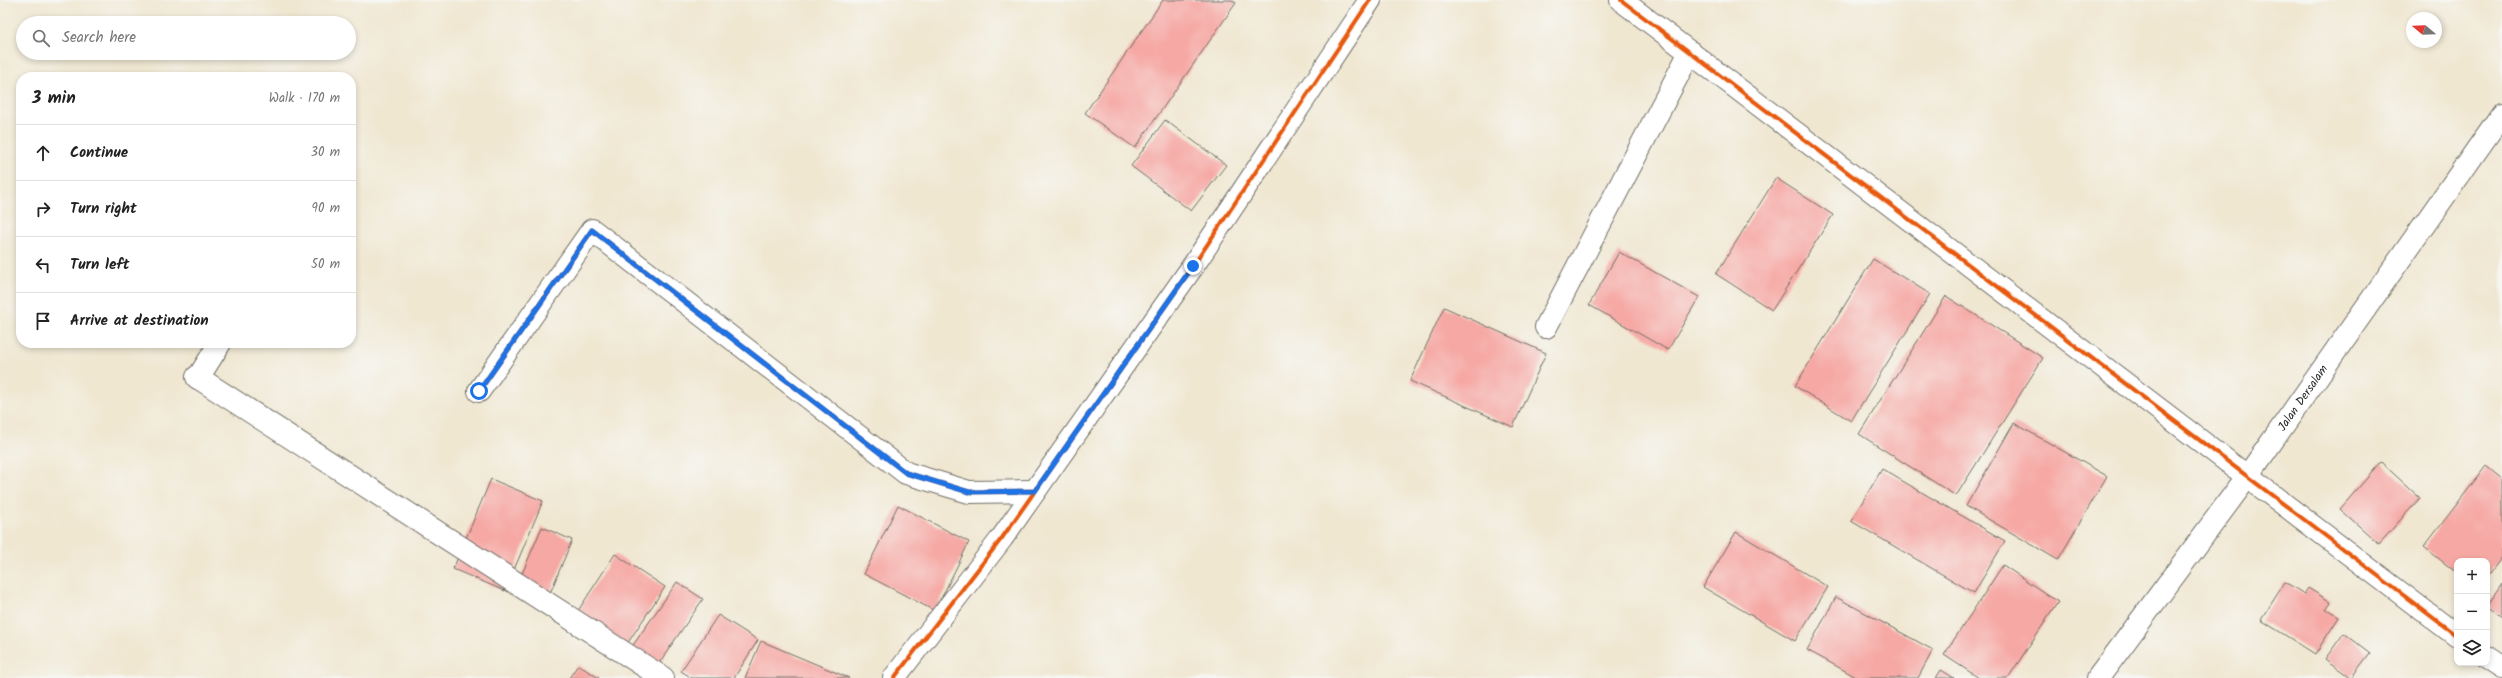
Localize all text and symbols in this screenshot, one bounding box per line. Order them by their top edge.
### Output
north arrow [2406,12,2442,48]
search box [16,16,356,60]
text: Search here [62,26,136,50]
icon: search [30,27,52,49]
text: 3 min [32,85,76,112]
text: Walk · 170 m [269,88,340,109]
text: Continue [70,141,128,165]
icon: ahead [32,142,54,164]
text: 30 m [311,142,340,163]
text: Turn right [70,197,137,221]
icon: right [32,198,54,220]
text: 90 m [312,198,340,219]
text: Turn left [70,253,130,277]
icon: left [32,254,54,276]
text: 50 m [311,254,340,275]
route end [1184,257,1202,275]
text: Arrive at destination [70,309,209,333]
icon: arrive [32,310,54,332]
street label: Jalan Dersalam [2273,360,2333,435]
route start [470,382,488,400]
map controls [2454,558,2490,666]
button: + [2454,558,2490,594]
button: − [2454,594,2490,630]
button: layers [2454,630,2490,666]

